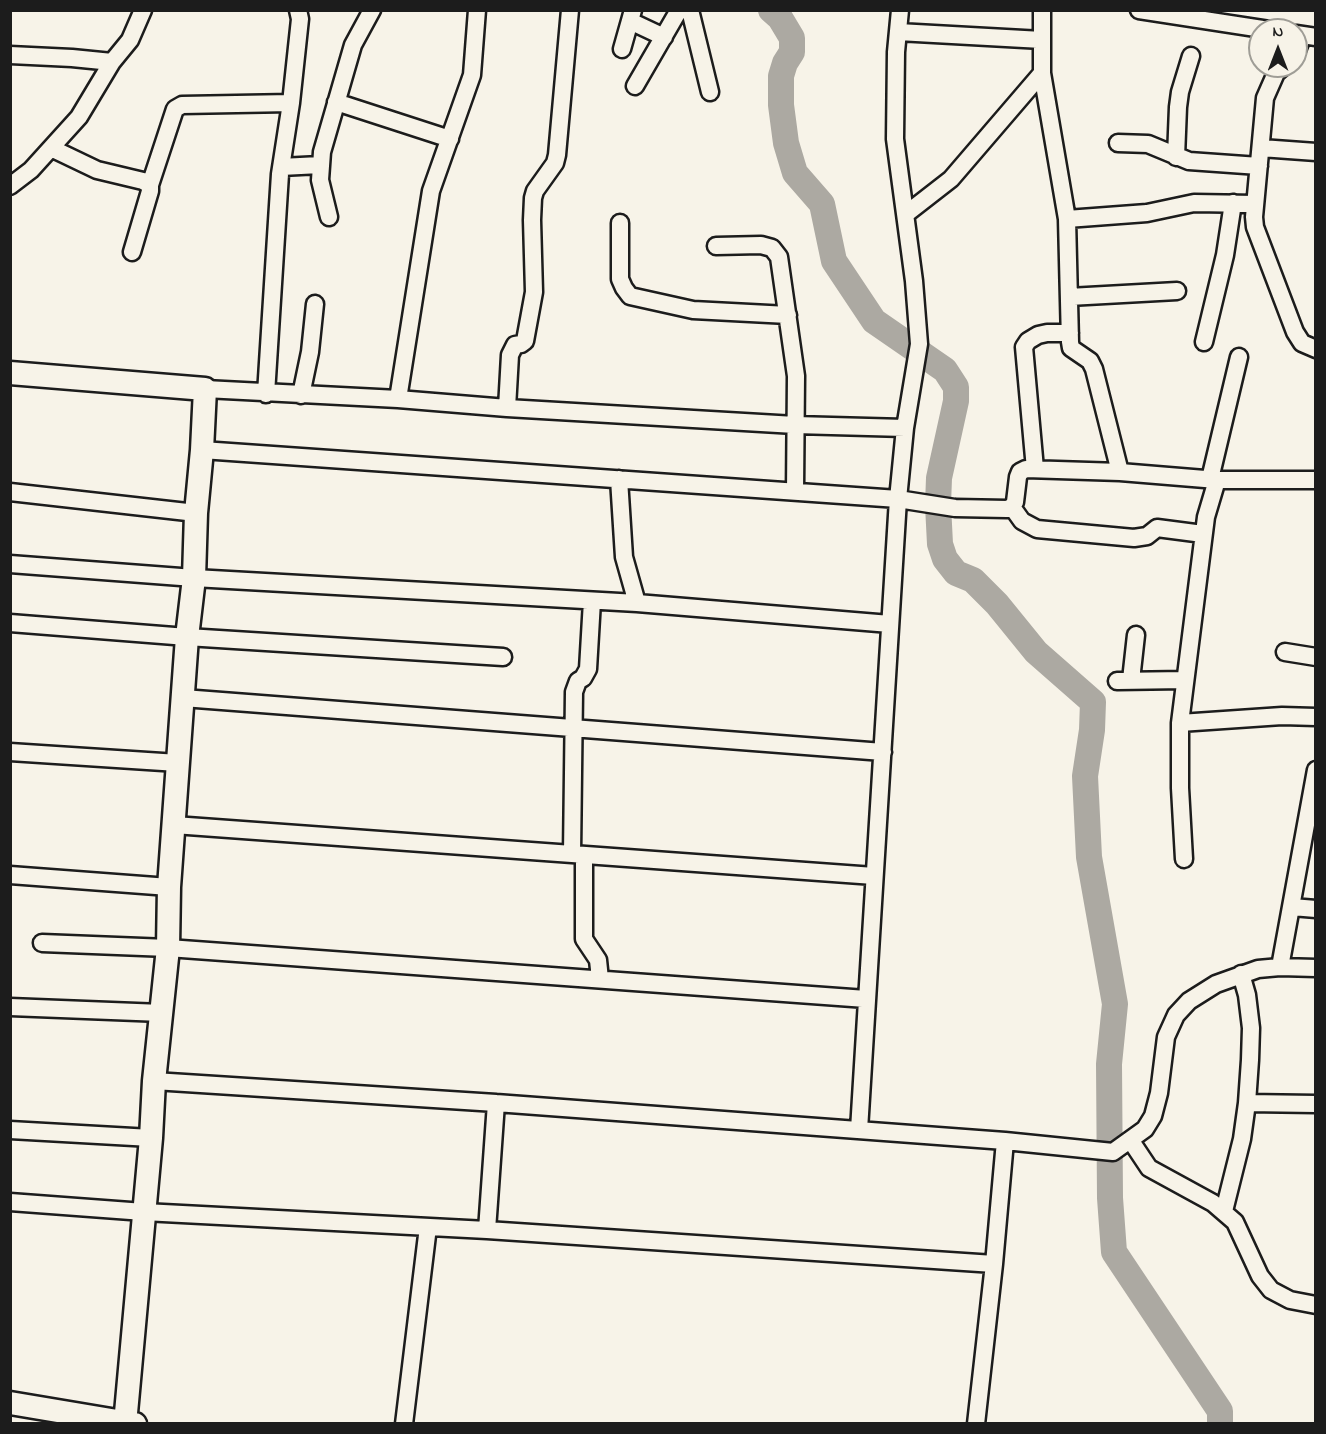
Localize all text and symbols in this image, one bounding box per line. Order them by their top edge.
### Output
north arrow [1248,18,1308,78]
text: N [1273,20,1283,44]

